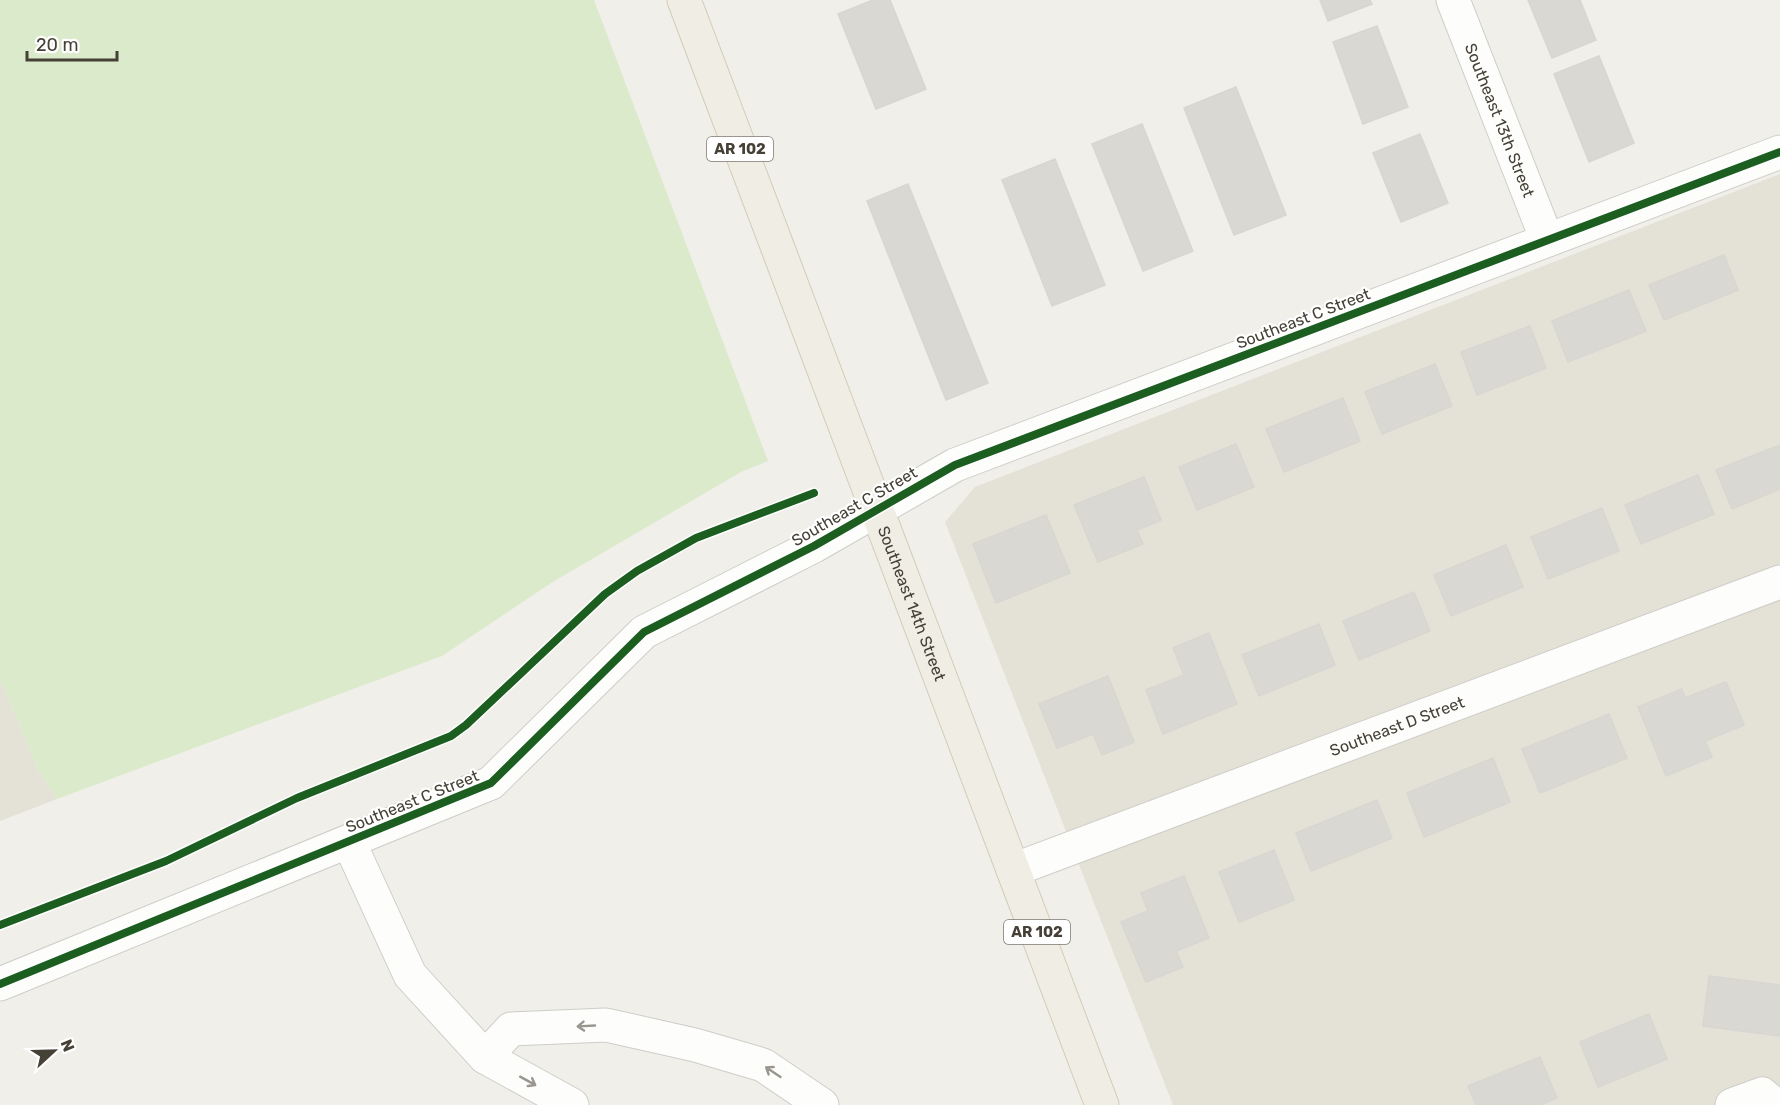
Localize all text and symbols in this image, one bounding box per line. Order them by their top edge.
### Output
scale bar [27,24,117,62]
text: 20 m [36,34,78,56]
street label: Southeast 13th Street [1461,41,1538,200]
road number: AR 102 [707,137,773,161]
street label: Southeast C Street [1234,284,1373,353]
street label: Southeast C Street [788,463,920,550]
street label: Southeast 14th Street [874,523,950,684]
street label: Southeast D Street [1327,692,1467,760]
street label: Southeast C Street [343,766,481,837]
road number: AR 102 [1004,920,1070,944]
one-way arrow [576,1020,596,1032]
north arrow [24,1021,84,1081]
text: N [56,1037,78,1054]
one-way arrow [766,1066,782,1078]
one-way arrow [519,1075,536,1087]

